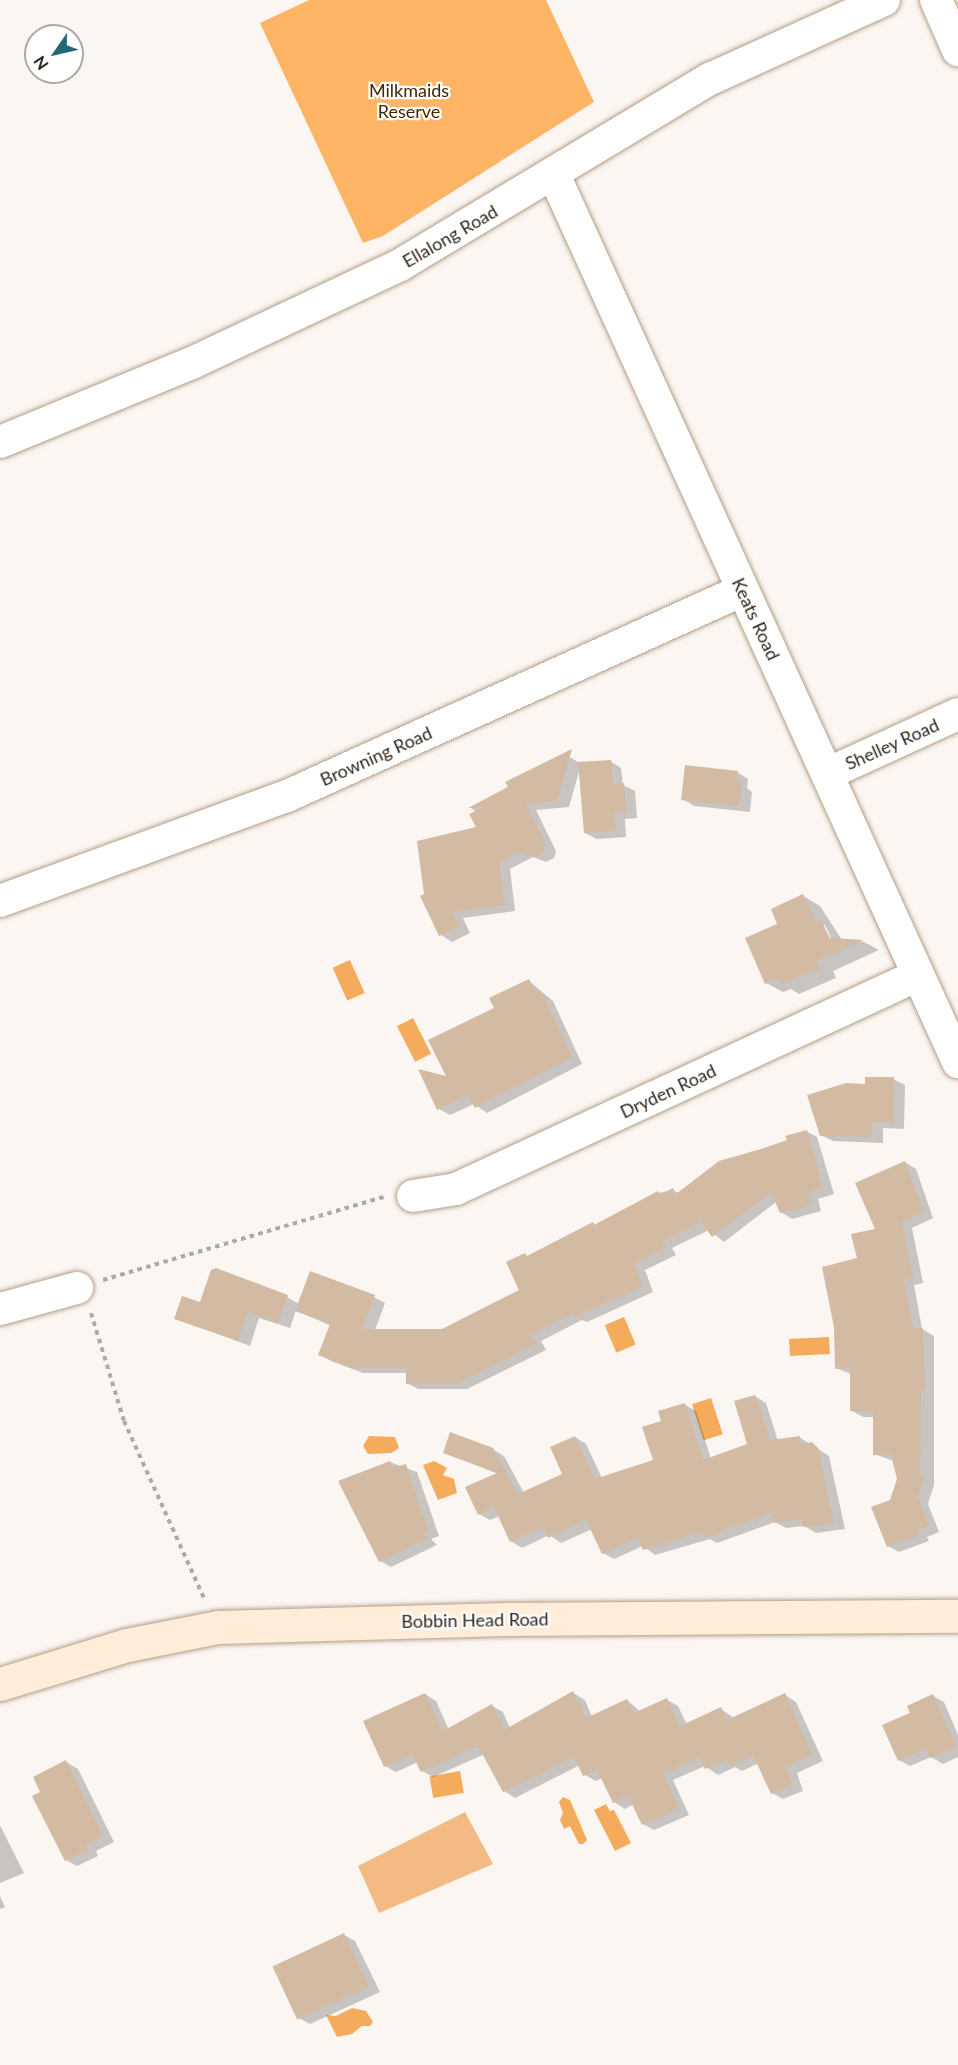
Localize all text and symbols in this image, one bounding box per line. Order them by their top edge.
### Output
north arrow [24,24,84,84]
text: N [29,53,52,74]
park label: Milkmaids Reserve [369,80,449,122]
street label: Ellalong Road [399,200,501,272]
street label: Keats Road [728,574,784,664]
street label: Shelley Road [842,714,942,774]
street label: Browning Road [317,722,435,790]
street label: Dryden Road [617,1059,719,1123]
street label: Bobbin Head Road [401,1608,549,1632]

